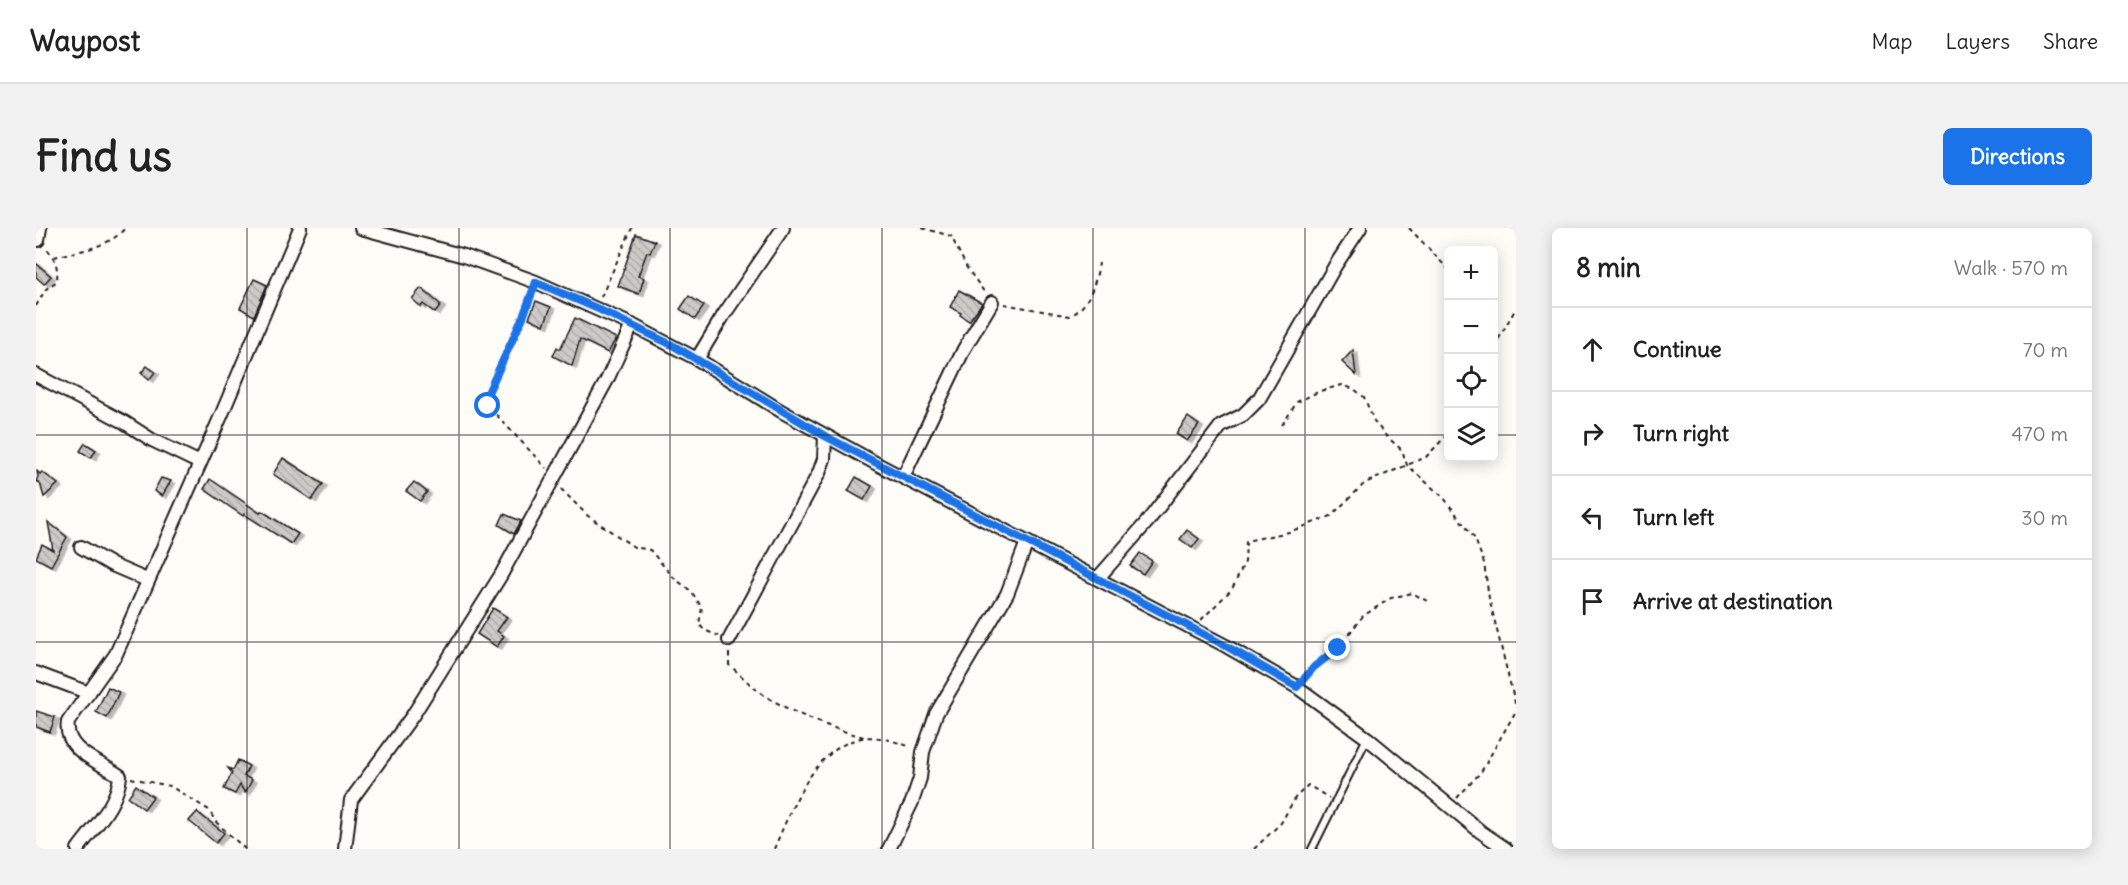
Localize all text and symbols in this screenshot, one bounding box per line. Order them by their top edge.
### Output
text: Waypost [30,23,140,59]
text: Map [1872,28,1912,55]
text: Layers [1945,28,2010,55]
text: Share [2043,28,2098,55]
button: Directions [1943,128,2092,185]
text: Find us [36,130,172,182]
map controls [1444,246,1498,462]
button: + [1444,246,1498,300]
text: 8 min [1576,251,1641,284]
text: Walk · 570 m [1954,255,2068,280]
button: − [1444,300,1498,354]
icon: ahead [1576,333,1609,366]
text: Continue [1633,335,1722,363]
text: 70 m [2023,337,2068,362]
button: locate [1444,354,1498,408]
route start [474,392,500,418]
button: layers [1444,408,1498,462]
icon: right [1576,417,1609,450]
text: Turn right [1633,419,1729,447]
text: 470 m [2011,421,2068,446]
icon: left [1576,501,1609,534]
text: Turn left [1633,503,1714,531]
text: 30 m [2021,505,2068,530]
icon: arrive [1576,585,1609,618]
text: Arrive at destination [1633,587,1833,615]
route end [1324,634,1350,660]

